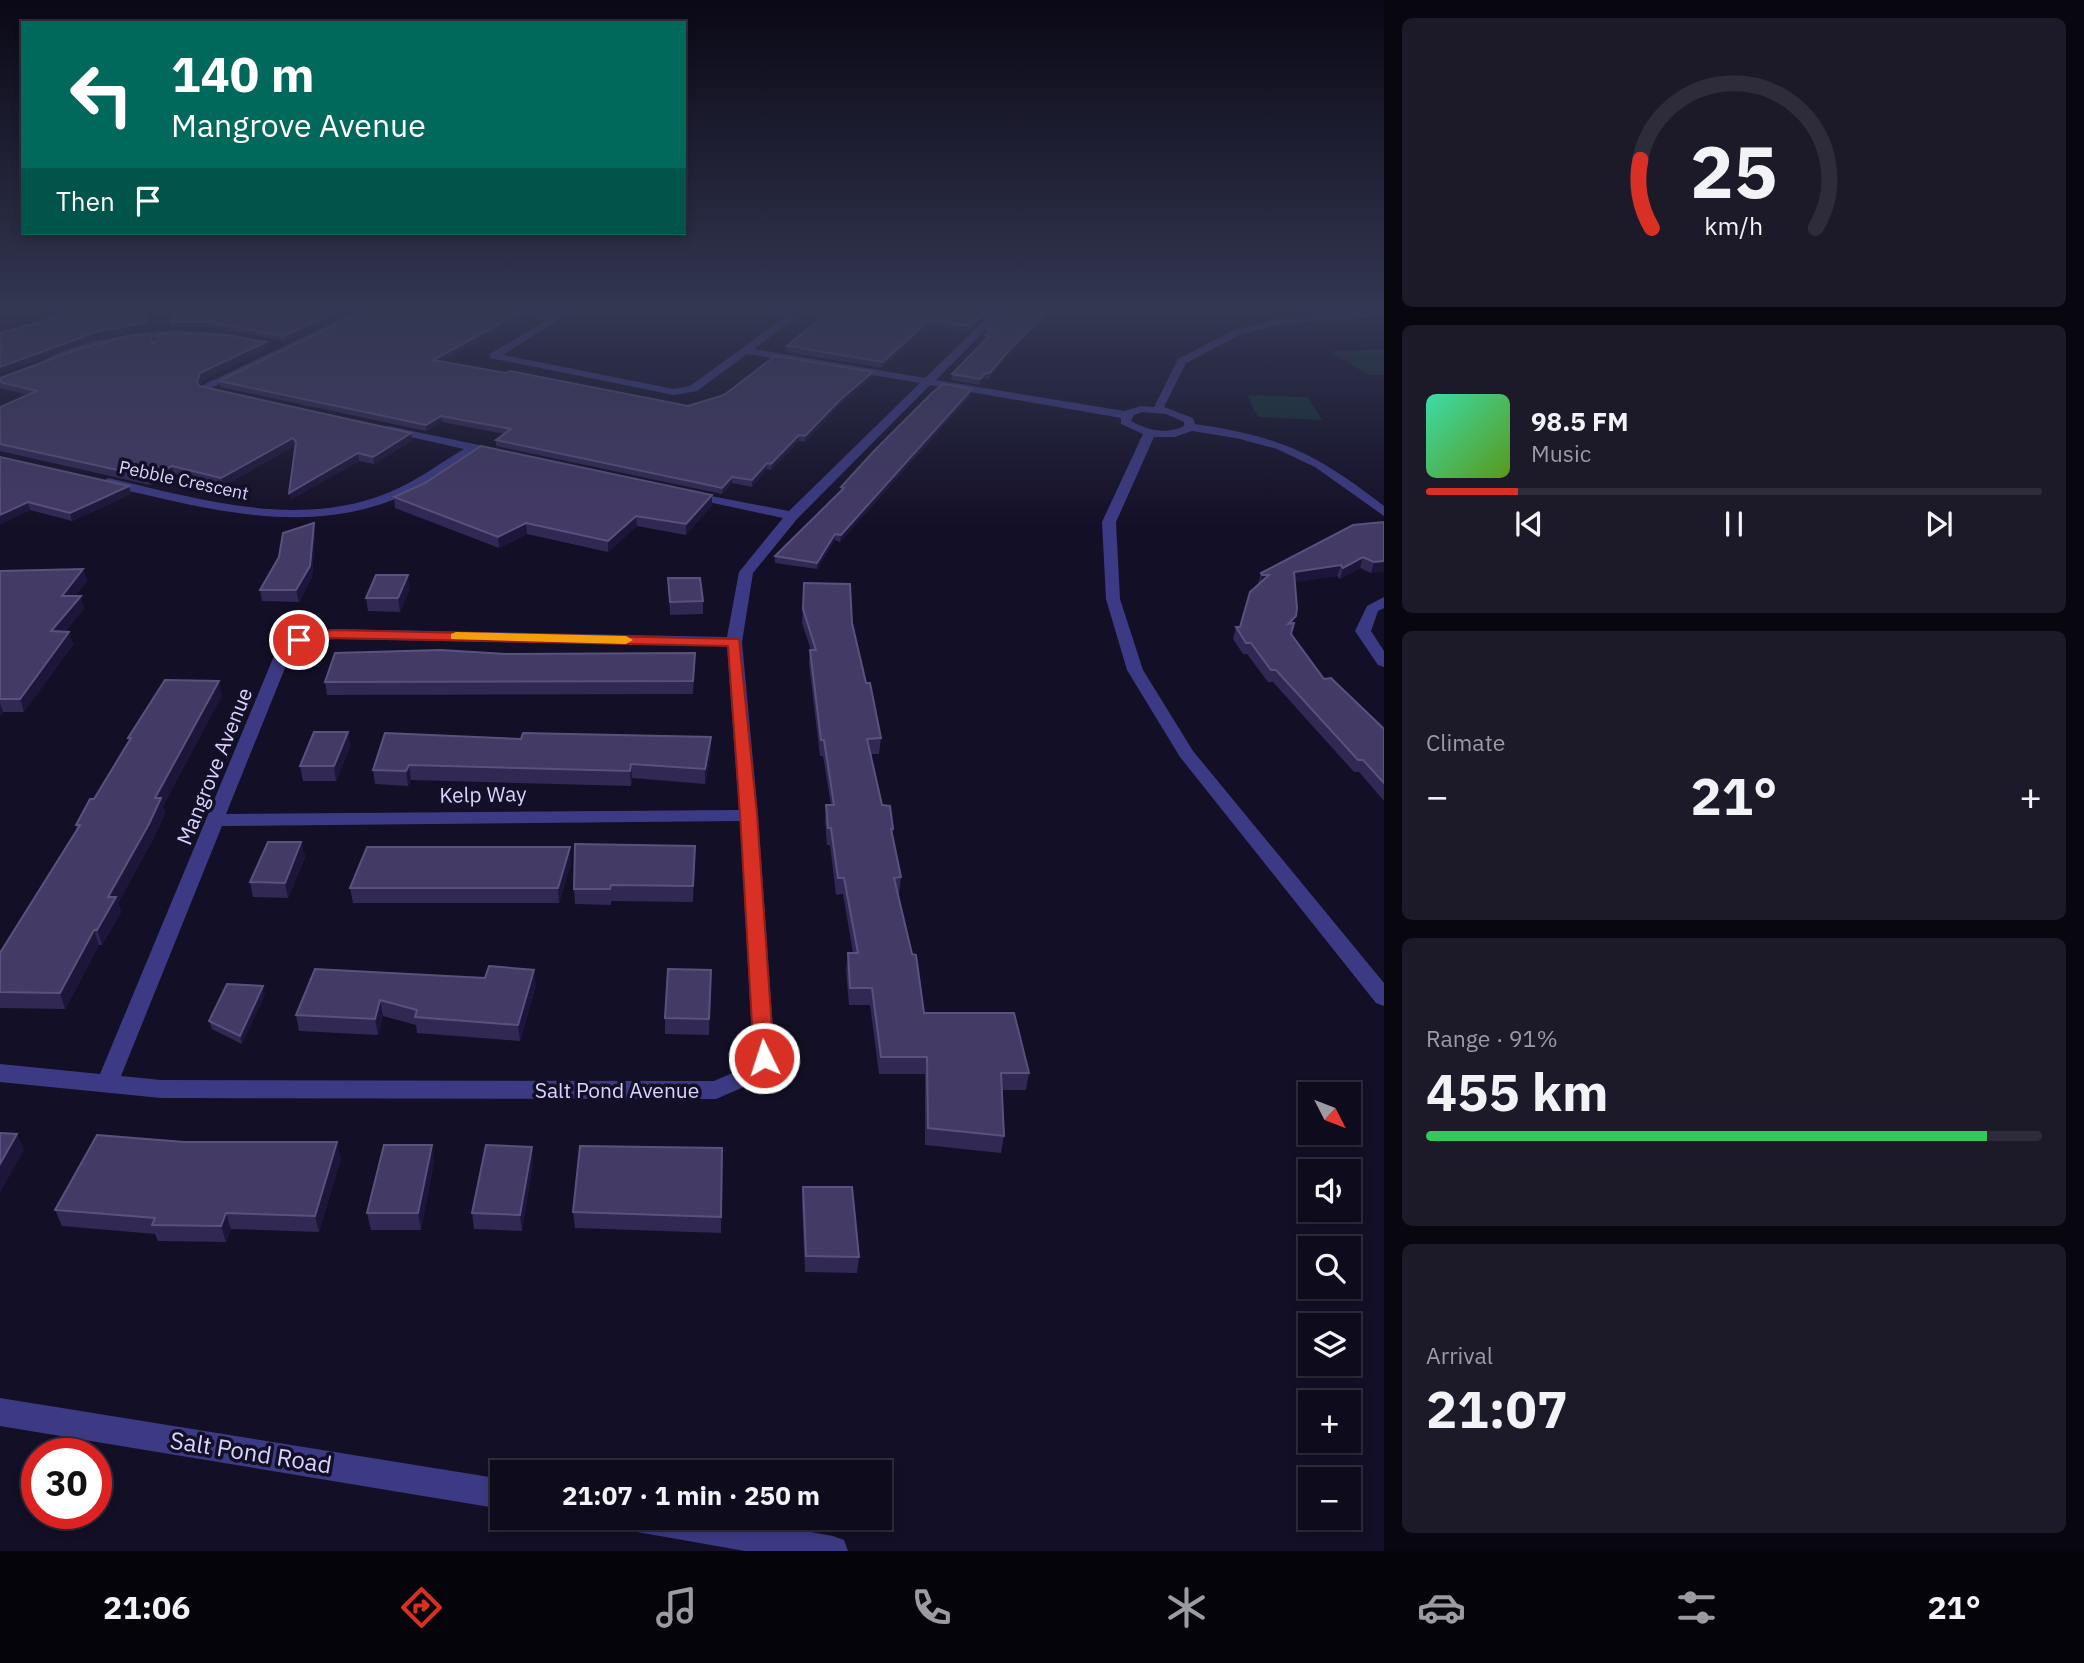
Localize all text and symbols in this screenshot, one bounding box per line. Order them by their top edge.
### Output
text: 140 m [171,42,315,105]
icon: left [56,49,147,140]
text: Mangrove Avenue [171,104,426,146]
text: 25 [1690,124,1778,219]
icon: arrive [129,182,167,220]
text: Then [56,184,115,218]
text: km/h [1705,209,1763,242]
text: 98.5 FM [1531,404,1629,438]
text: Music [1531,438,1591,468]
street label: Pebble Crescent [117,455,251,505]
icon: previous [1510,505,1548,543]
icon: pause [1715,505,1753,543]
icon: next [1920,505,1958,543]
pin [269,610,329,670]
icon: arrive [280,621,318,659]
street label: Mangrove Avenue [170,683,258,849]
text: Climate [1426,727,1505,757]
text: 21° [1691,762,1777,829]
text: − [1426,771,1449,820]
text: + [2019,771,2042,820]
street label: Kelp Way [439,779,527,809]
position arrow [727,1021,801,1095]
text: Range · 91% [1426,1023,1558,1053]
text: 455 km [1426,1058,1608,1125]
street label: Salt Pond Avenue [535,1076,699,1104]
north arrow [1298,1082,1362,1144]
map controls [1298,1082,1361,1530]
button: sound [1298,1159,1361,1222]
button: search [1298,1236,1361,1299]
button: layers [1298,1313,1361,1376]
text: Arrival [1426,1340,1493,1370]
text: 21:07 [1426,1375,1568,1442]
button: + [1298,1390,1361,1453]
street label: Salt Pond Road [168,1423,334,1481]
speed limit sign: 30 [21,1438,112,1529]
button: − [1298,1467,1361,1530]
text: 21:07 · 1 min · 250 m [562,1478,820,1512]
icon: directions [397,1583,446,1632]
icon: music [652,1583,701,1632]
icon: phone [907,1583,956,1632]
icon: climate [1162,1583,1211,1632]
icon: car [1417,1583,1466,1632]
icon: filters [1672,1583,1721,1632]
text: 21:06 [103,1586,190,1628]
text: 21° [1927,1586,1981,1628]

